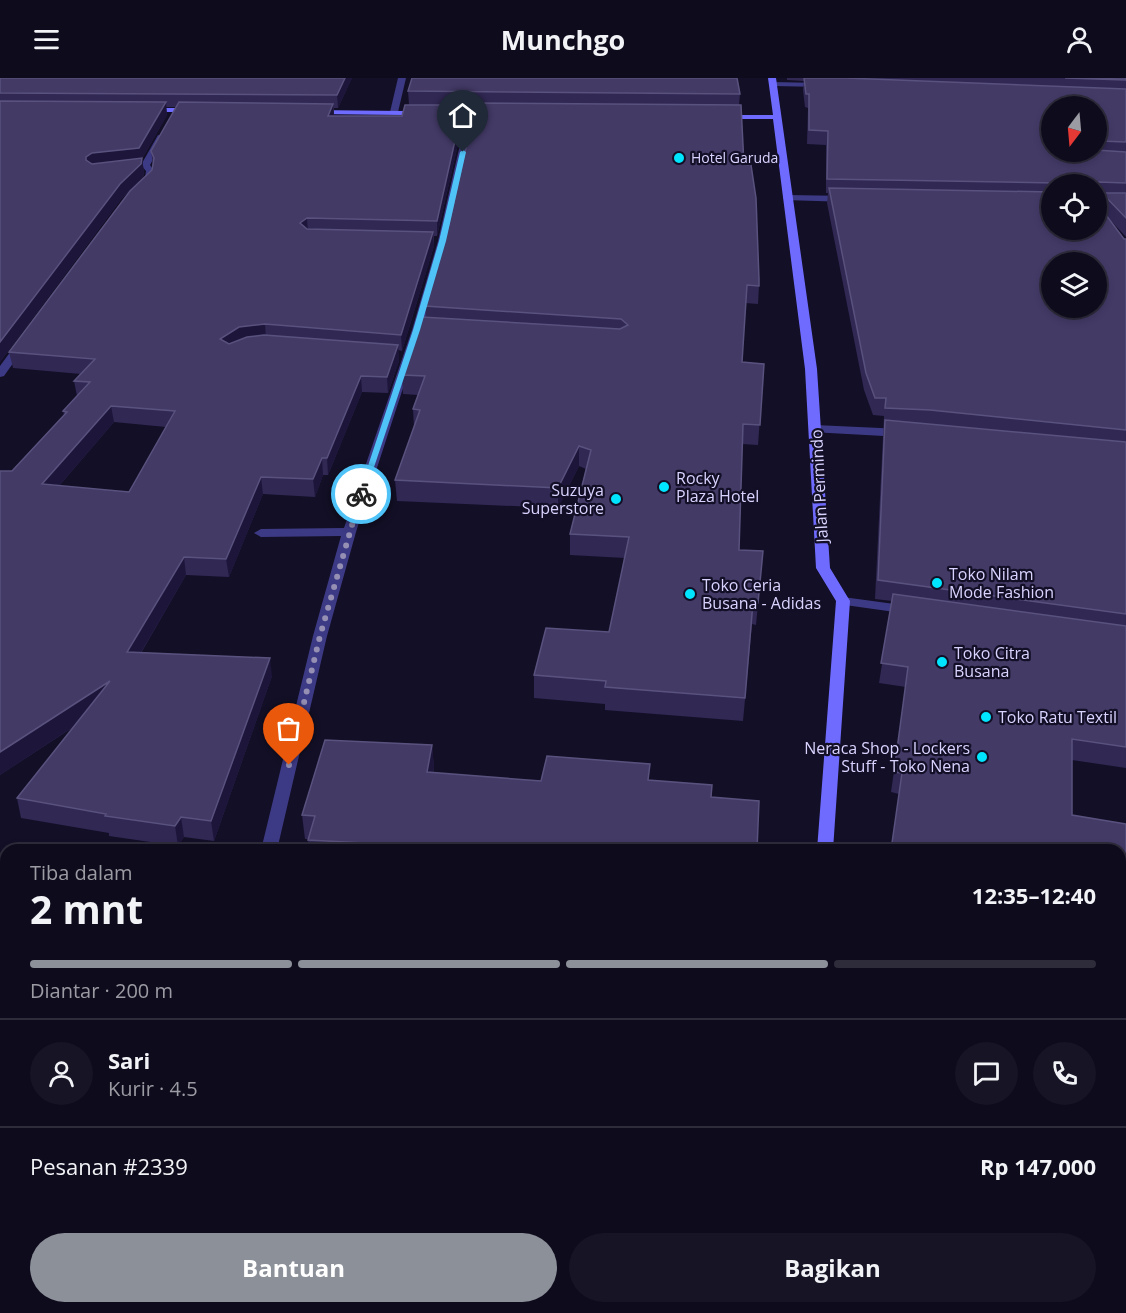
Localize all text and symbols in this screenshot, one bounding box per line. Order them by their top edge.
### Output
text: Munchgo [501,21,625,58]
icon: menu [30,23,63,56]
icon: person [1063,23,1096,56]
pin [437,90,488,152]
north arrow [1041,96,1107,162]
map controls [1041,96,1107,318]
icon: home [446,99,479,132]
place label: Hotel Garuda [691,148,778,167]
marker: Hotel Garuda [672,151,686,165]
button: locate [1041,174,1107,240]
button: layers [1041,252,1107,318]
street label: Jalan Permindo [805,429,833,545]
courier [331,464,391,524]
place label: Rocky Plaza Hotel [676,467,759,507]
icon: bike [345,478,378,511]
place label: Suzuya Superstore [522,479,604,519]
marker: Rocky Plaza Hotel [657,480,671,494]
marker: Suzuya Superstore [609,492,623,506]
place label: Toko Nilam Mode Fashion [949,563,1054,603]
place label: Toko Ceria Busana - Adidas [702,574,821,614]
marker: Toko Nilam Mode Fashion [930,576,944,590]
marker: Toko Ceria Busana - Adidas [683,587,697,601]
place label: Toko Citra Busana [954,642,1030,682]
marker: Toko Citra Busana [935,655,949,669]
pin [263,703,314,765]
place label: Toko Ratu Textil [998,706,1117,728]
marker: Toko Ratu Textil [979,710,993,724]
icon: bag [272,712,305,745]
place label: Neraca Shop - Lockers Stuff - Toko Nena [804,737,970,777]
marker: Neraca Shop - Lockers Stuff - Toko Nena [975,750,989,764]
text: Tiba dalam [30,859,133,886]
text: 12:35–12:40 [972,880,1096,910]
text: 2 mnt [30,882,143,935]
text: Diantar · 200 m [30,977,173,1004]
button: person [30,1042,93,1105]
button: chat [955,1042,1018,1105]
button: phone [1033,1042,1096,1105]
text: Sari [108,1045,150,1075]
text: Kurir · 4.5 [108,1075,198,1102]
text: Pesanan #2339 [30,1151,188,1181]
text: Rp 147,000 [980,1151,1096,1181]
button: Bantuan [30,1233,557,1302]
button: Bagikan [569,1233,1096,1302]

